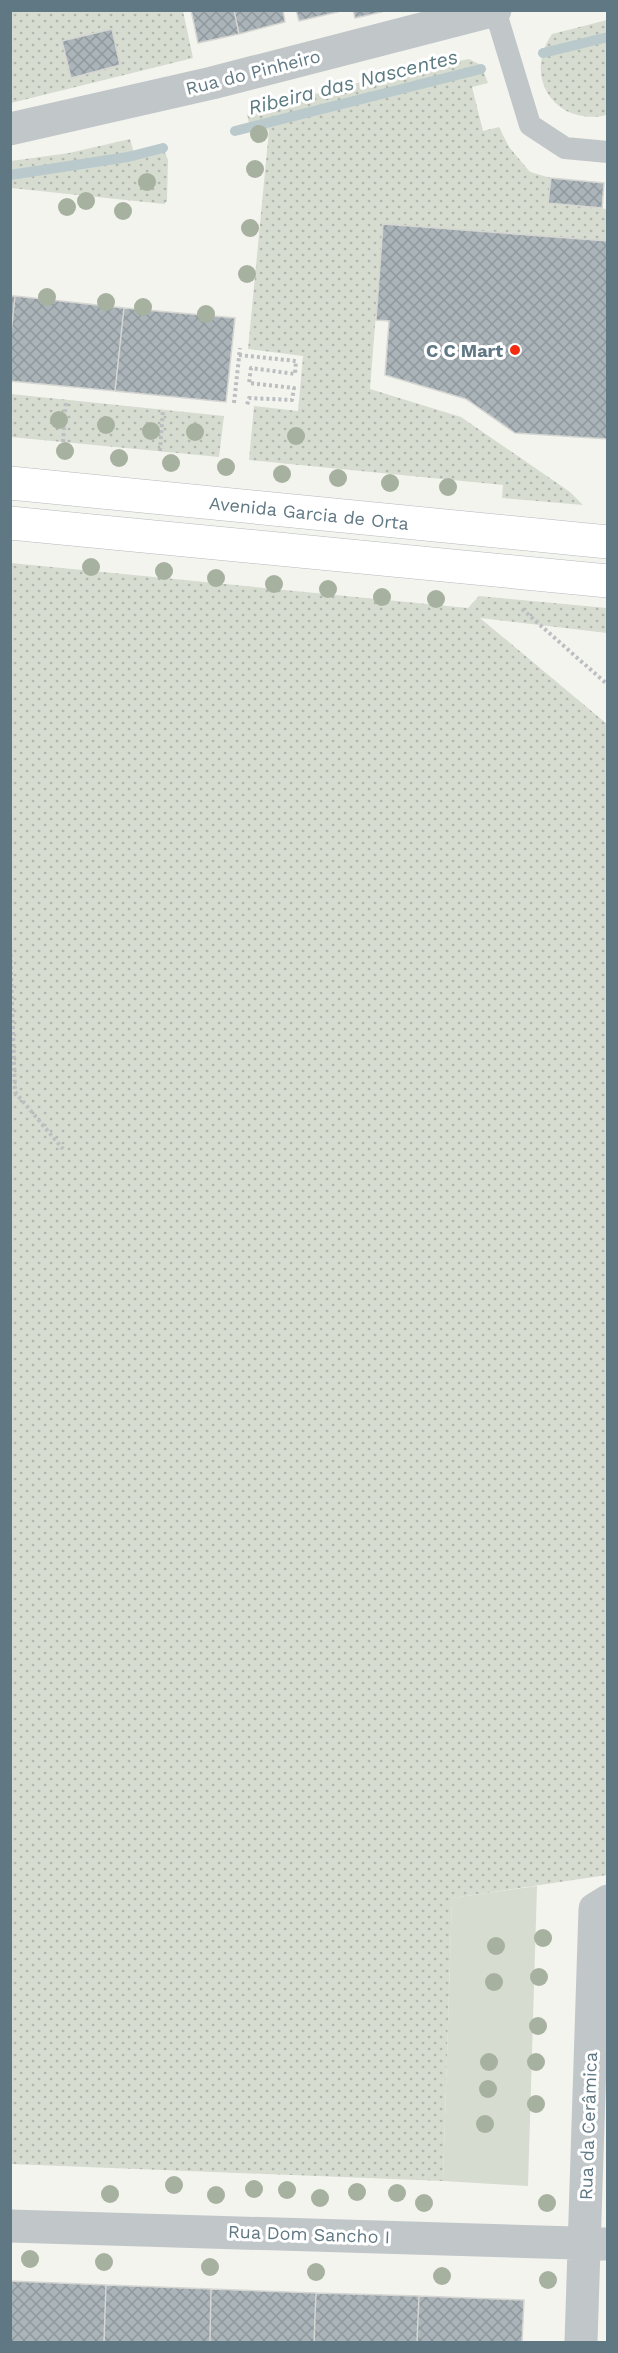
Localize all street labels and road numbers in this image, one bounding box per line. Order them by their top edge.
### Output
street label: Rua do Pinheiro [183,45,323,99]
street label: Avenida Garcia de Orta [208,492,410,534]
street label: Rua da Cerâmica [575,2052,601,2200]
street label: Rua Dom Sancho I [228,2221,390,2247]

